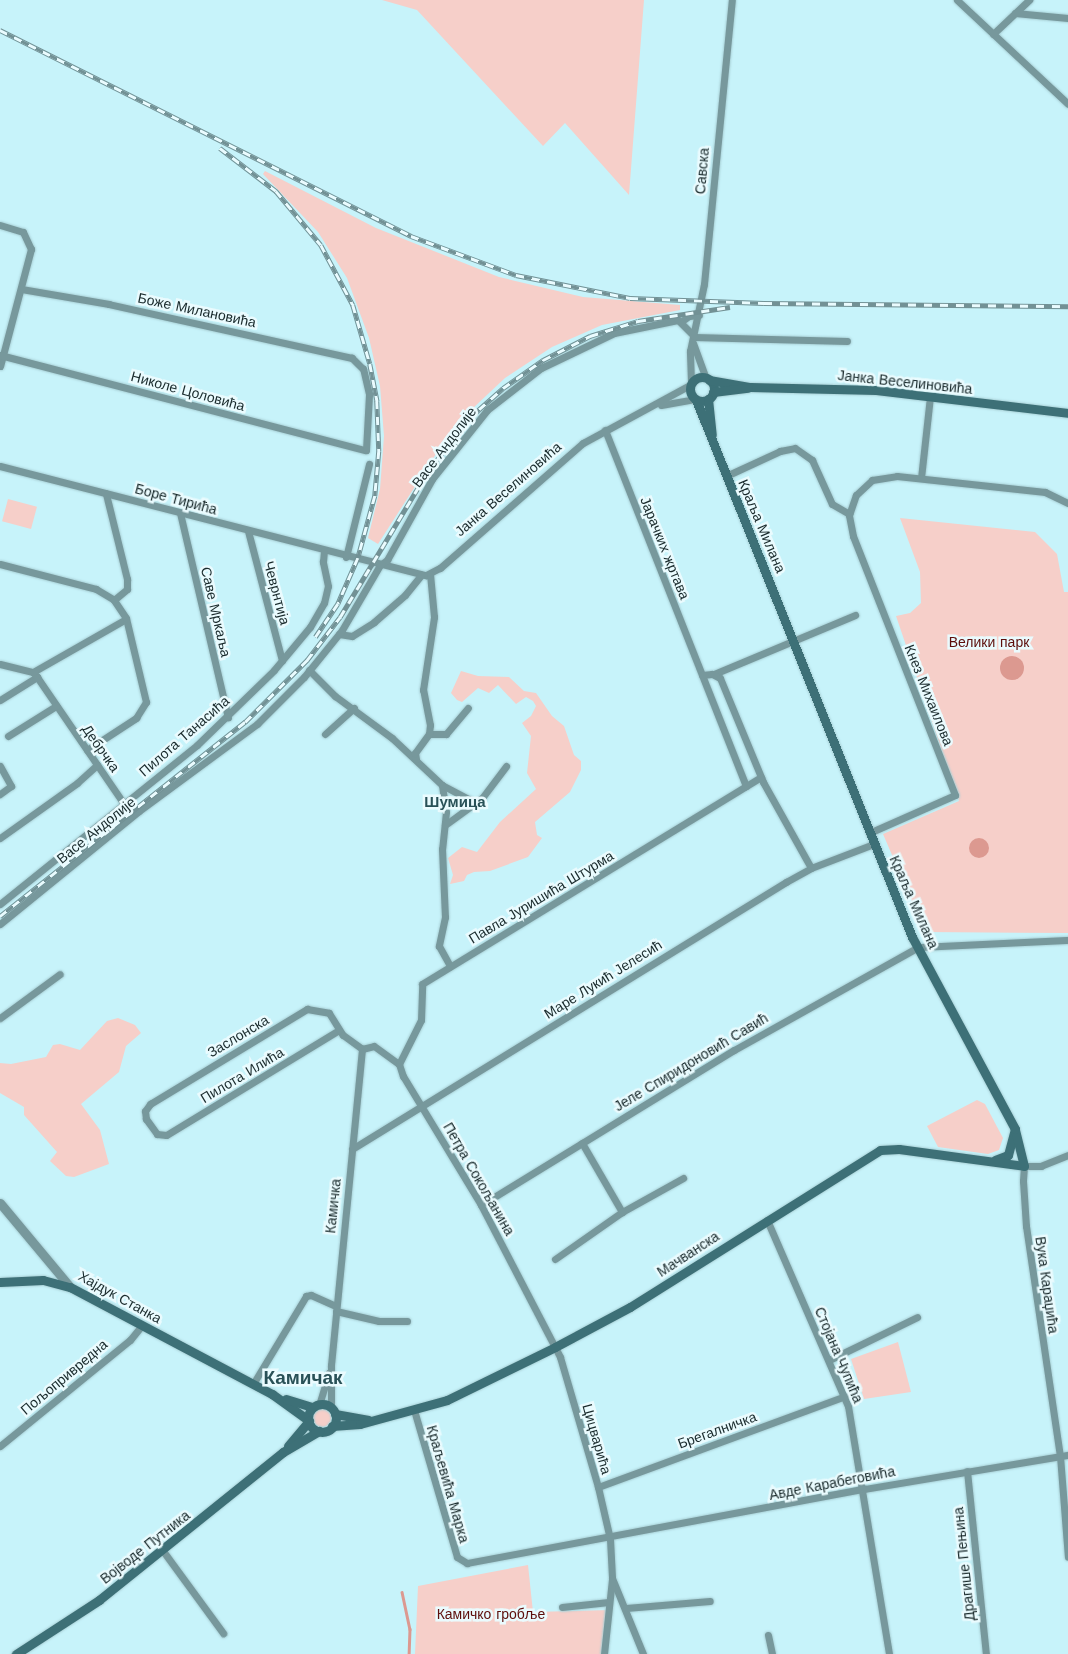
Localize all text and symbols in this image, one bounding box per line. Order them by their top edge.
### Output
street label: Савска [692,147,712,195]
street label: Боже Милановића [136,289,258,331]
street label: Јанка Веселиновића [837,367,973,397]
street label: Николе Цоловића [129,368,247,414]
street label: Васе Андолије [408,403,480,491]
street label: Јанка Веселиновића [451,438,565,540]
street label: Краља Милана [735,477,789,575]
street label: Боре Тирића [133,480,219,518]
street label: Јарачких жртава [637,494,693,602]
street label: Чеврнтија [260,559,294,627]
street label: Саве Мркаља [197,565,235,659]
park label: Велики парк [949,634,1029,650]
street label: Кнез Михаилова [901,642,957,748]
street label: Пилота Танасића [135,692,233,780]
street label: Дебрчка [79,721,123,775]
street label: Васе Андолије [53,793,139,867]
district label: Шумица [424,794,486,812]
street label: Павла Јуришића Штурма [466,847,616,947]
street label: Краља Милана [886,853,942,951]
street label: Маре Лукић Јелесић [541,936,665,1022]
street label: Јеле Спиридоновић Савић [611,1009,771,1115]
street label: Заслонска [204,1011,272,1061]
street label: Пилота Илића [197,1044,287,1106]
street label: Петра Сокољанина [440,1120,518,1238]
street label: Камичка [322,1178,344,1234]
street label: Мачванска [654,1228,722,1280]
street label: Вука Караџића [1032,1235,1062,1335]
street label: Хајдук Станка [76,1267,164,1327]
street label: Стојана Чупића [811,1304,867,1406]
street label: Пољопривредна [17,1336,111,1418]
district label: Камичак [263,1367,343,1389]
street label: Цицварића [579,1402,615,1476]
street label: Брегалничка [675,1408,759,1452]
street label: Краљевића Марка [423,1423,473,1545]
street label: Авде Карабеговића [768,1463,896,1503]
street label: Драгише Пењина [950,1506,978,1622]
street label: Војводе Путника [97,1507,193,1587]
park label: Камичко гробље [437,1606,545,1622]

